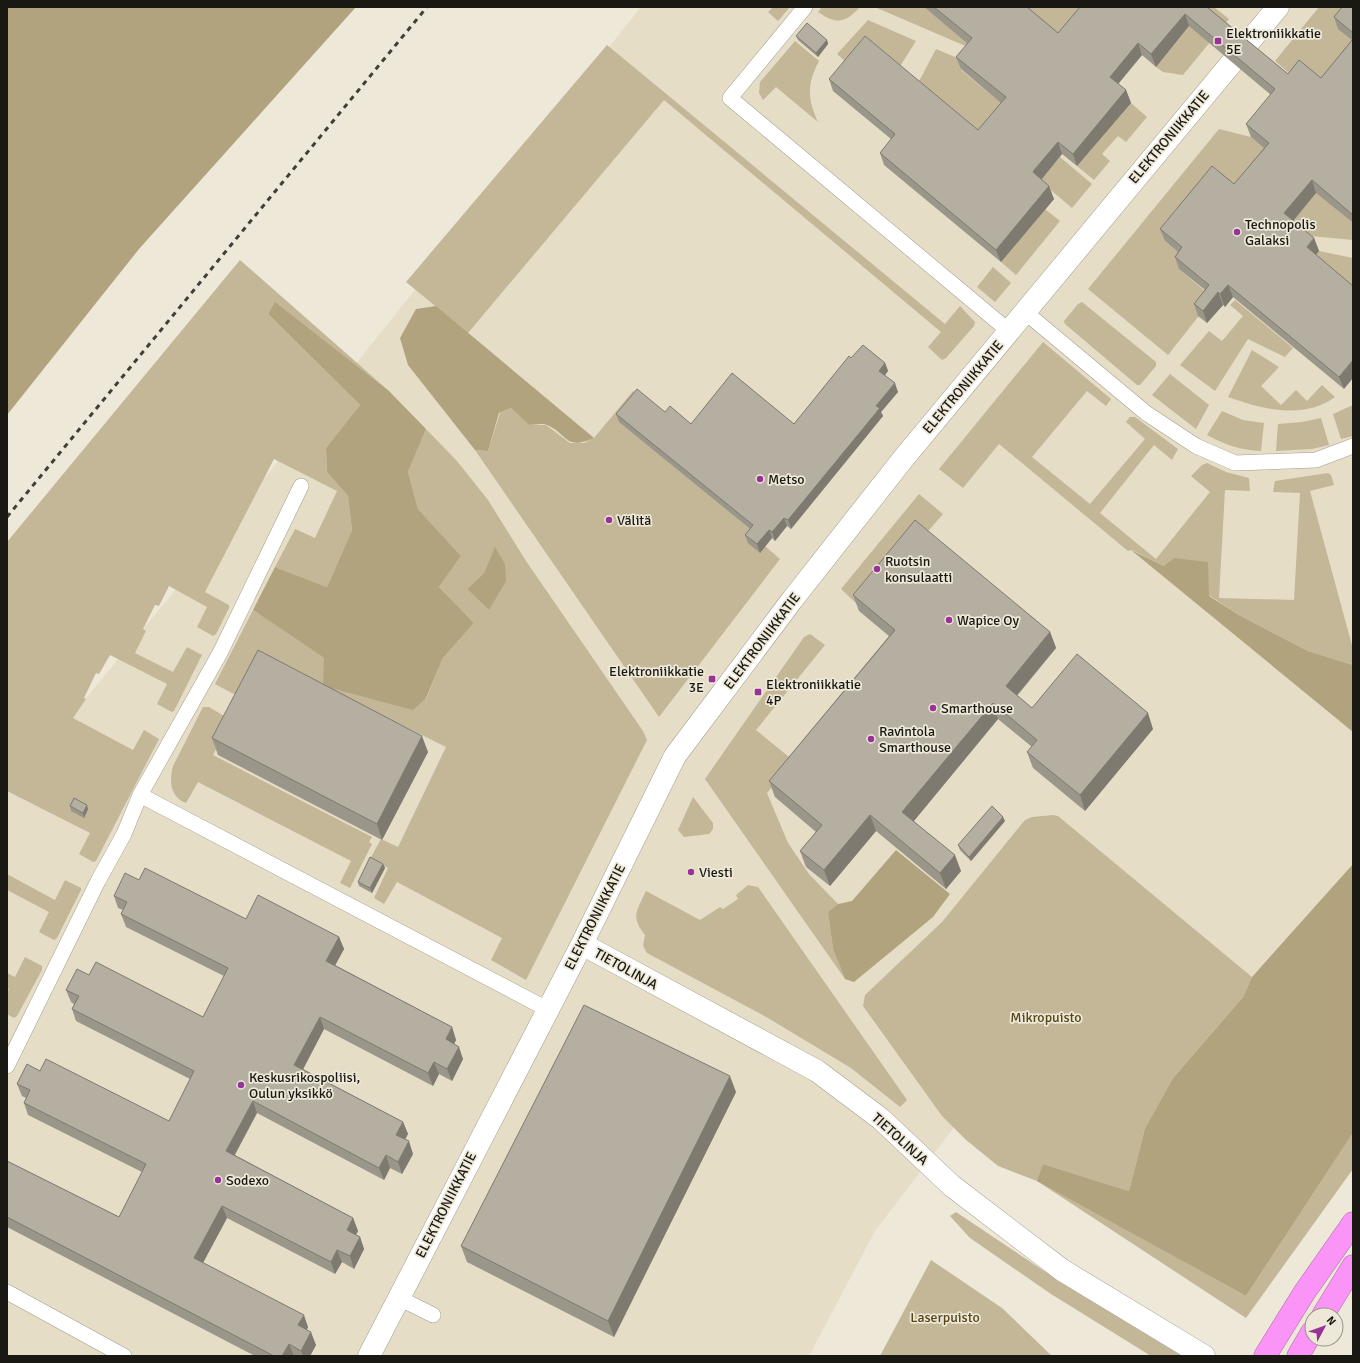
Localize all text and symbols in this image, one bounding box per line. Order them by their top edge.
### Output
place label: Elektroniikkatie 5E [1226,25,1321,58]
marker: Elektroniikkatie 5E [1213,36,1223,46]
street label: ELEKTRONIIKKATIE [1125,87,1213,187]
place label: Technopolis Galaksi [1245,216,1316,249]
marker: Technopolis Galaksi [1232,227,1242,237]
street label: ELEKTRONIIKKATIE [919,337,1007,437]
place label: Metso [768,471,805,488]
marker: Metso [755,474,765,484]
place label: Välitä [617,512,651,529]
marker: Välitä [604,515,614,525]
place label: Ruotsin konsulaatti [885,553,952,586]
marker: Ruotsin konsulaatti [872,564,882,574]
street label: ELEKTRONIIKKATIE [720,589,804,693]
place label: Wapice Oy [957,612,1020,629]
marker: Wapice Oy [944,615,954,625]
place label: Elektroniikkatie 3E [609,663,704,696]
marker: Elektroniikkatie 3E [707,674,717,684]
place label: Elektroniikkatie 4P [766,676,861,709]
marker: Elektroniikkatie 4P [753,687,763,697]
place label: Smarthouse [941,700,1013,717]
marker: Smarthouse [928,703,938,713]
place label: Ravintola Smarthouse [879,723,951,756]
marker: Ravintola Smarthouse [866,734,876,744]
street label: ELEKTRONIIKKATIE [561,861,629,973]
place label: Viesti [699,864,733,881]
marker: Viesti [686,867,696,877]
street label: TIETOLINJA [591,945,661,994]
park label: Mikropuisto [1010,1009,1082,1026]
place label: Keskusrikospoliisi, Oulun yksikkö [249,1069,360,1102]
marker: Keskusrikospoliisi, Oulun yksikkö [236,1080,246,1090]
street label: TIETOLINJA [868,1109,932,1169]
street label: ELEKTRONIIKKATIE [412,1149,480,1261]
place label: Sodexo [226,1172,269,1189]
marker: Sodexo [213,1175,223,1185]
north arrow [1304,1307,1344,1347]
park label: Laserpuisto [910,1309,980,1326]
text: N [1324,1314,1339,1328]

